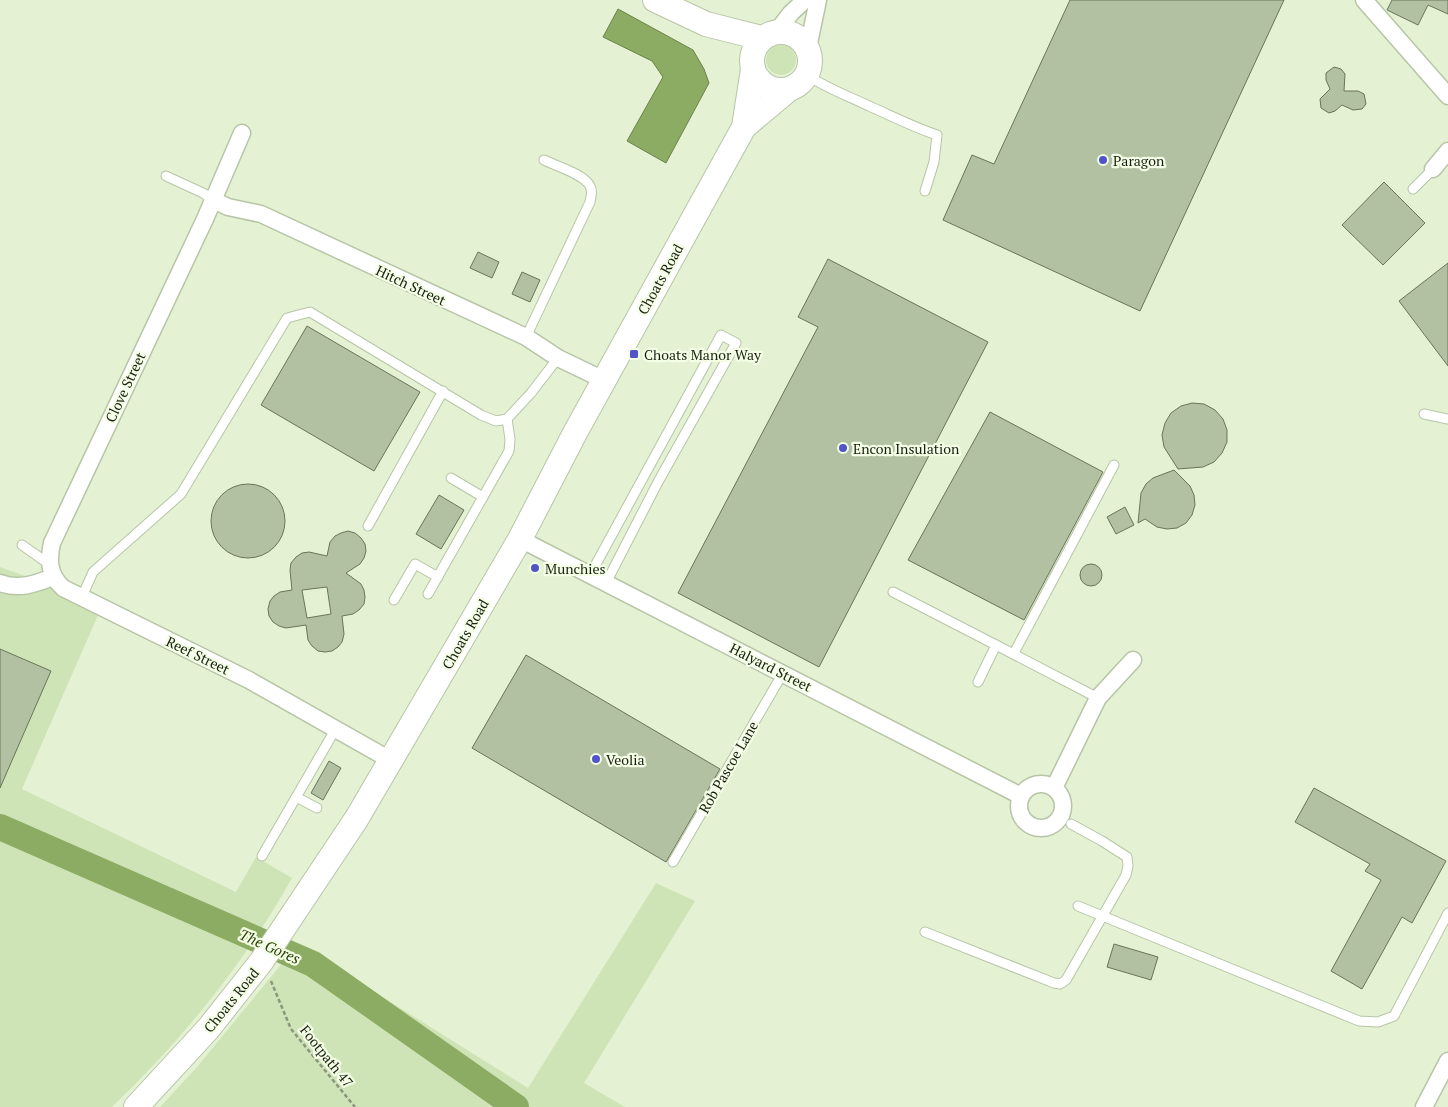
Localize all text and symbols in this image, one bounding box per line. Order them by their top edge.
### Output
place label: Paragon [1113,151,1165,170]
marker: Paragon [1097,154,1109,166]
street label: Choats Road [633,240,687,318]
street label: Hitch Street [373,261,450,310]
place label: Choats Manor Way [644,345,762,364]
street label: Clove Street [100,348,150,425]
marker: Choats Manor Way [628,348,640,360]
place label: Encon Insulation [853,439,960,458]
marker: Encon Insulation [837,442,849,454]
place label: Munchies [545,559,606,578]
marker: Munchies [529,562,541,574]
street label: Choats Road [437,595,493,673]
street label: Reef Street [163,631,234,679]
street label: Halyard Street [727,638,816,696]
street label: Rob Pascoe Lane [694,717,762,817]
place label: Veolia [606,750,645,769]
marker: Veolia [590,753,602,765]
water label: The Gores [236,924,304,968]
street label: Choats Road [199,964,263,1036]
street label: Footpath 47 [296,1021,358,1091]

